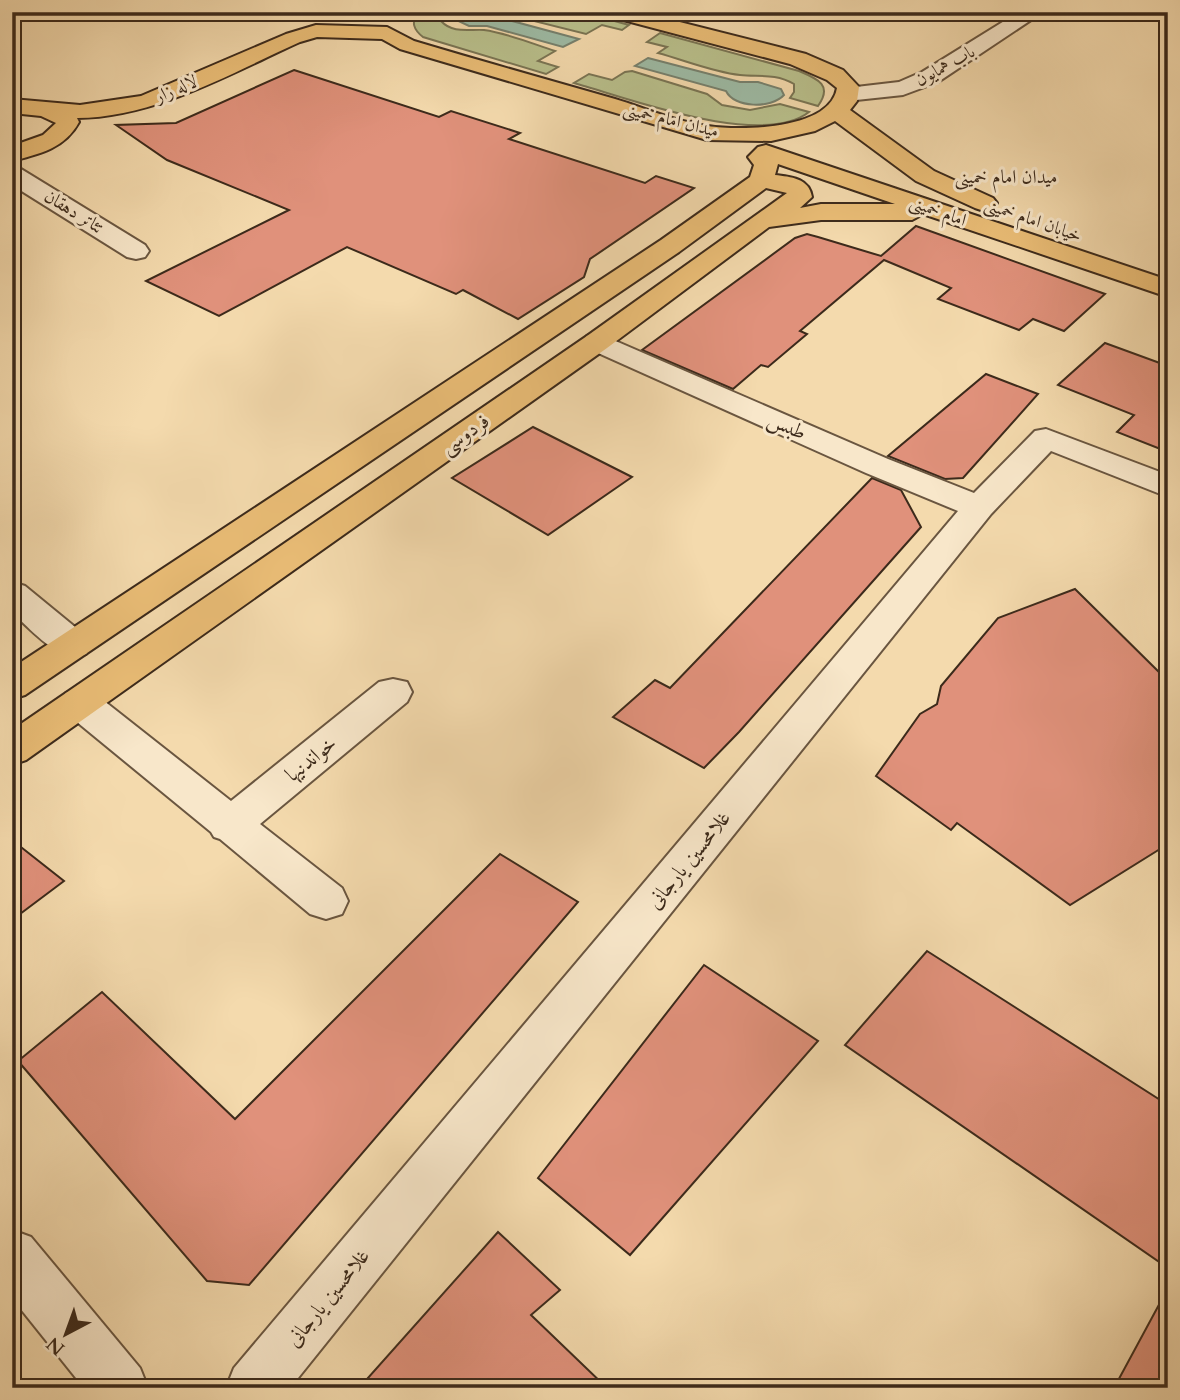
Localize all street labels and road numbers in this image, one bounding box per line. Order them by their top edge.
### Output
street label: باب همایون [910,39,980,93]
street label: لاله زار [149,69,201,110]
street label: میدان امام خمینی [620,96,721,147]
street label: تئاتر دهقان [39,184,109,240]
street label: امام خمینی [905,189,970,236]
street label: خیابان امام خمینی [980,192,1085,251]
street label: طبس [763,405,811,447]
street label: فردوسی [435,407,495,461]
street label: خواندنیها [279,729,343,789]
street label: غلامحسین یارجانی [640,805,738,915]
street label: غلامحسین یارجانی [279,1243,377,1353]

